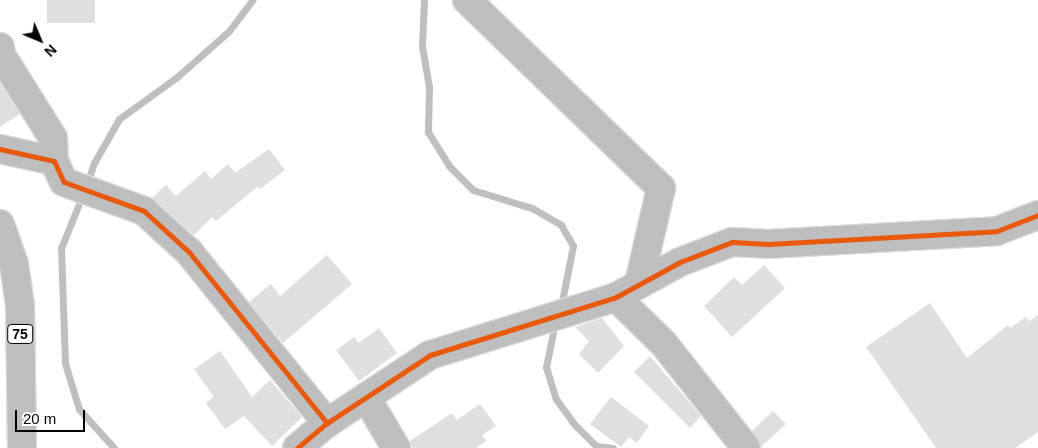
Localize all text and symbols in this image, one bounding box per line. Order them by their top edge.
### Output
north arrow [15,15,65,65]
text: N [41,41,60,60]
road number: 75 [6,322,34,346]
scale bar [18,400,88,432]
text: 20 m [23,410,56,427]

